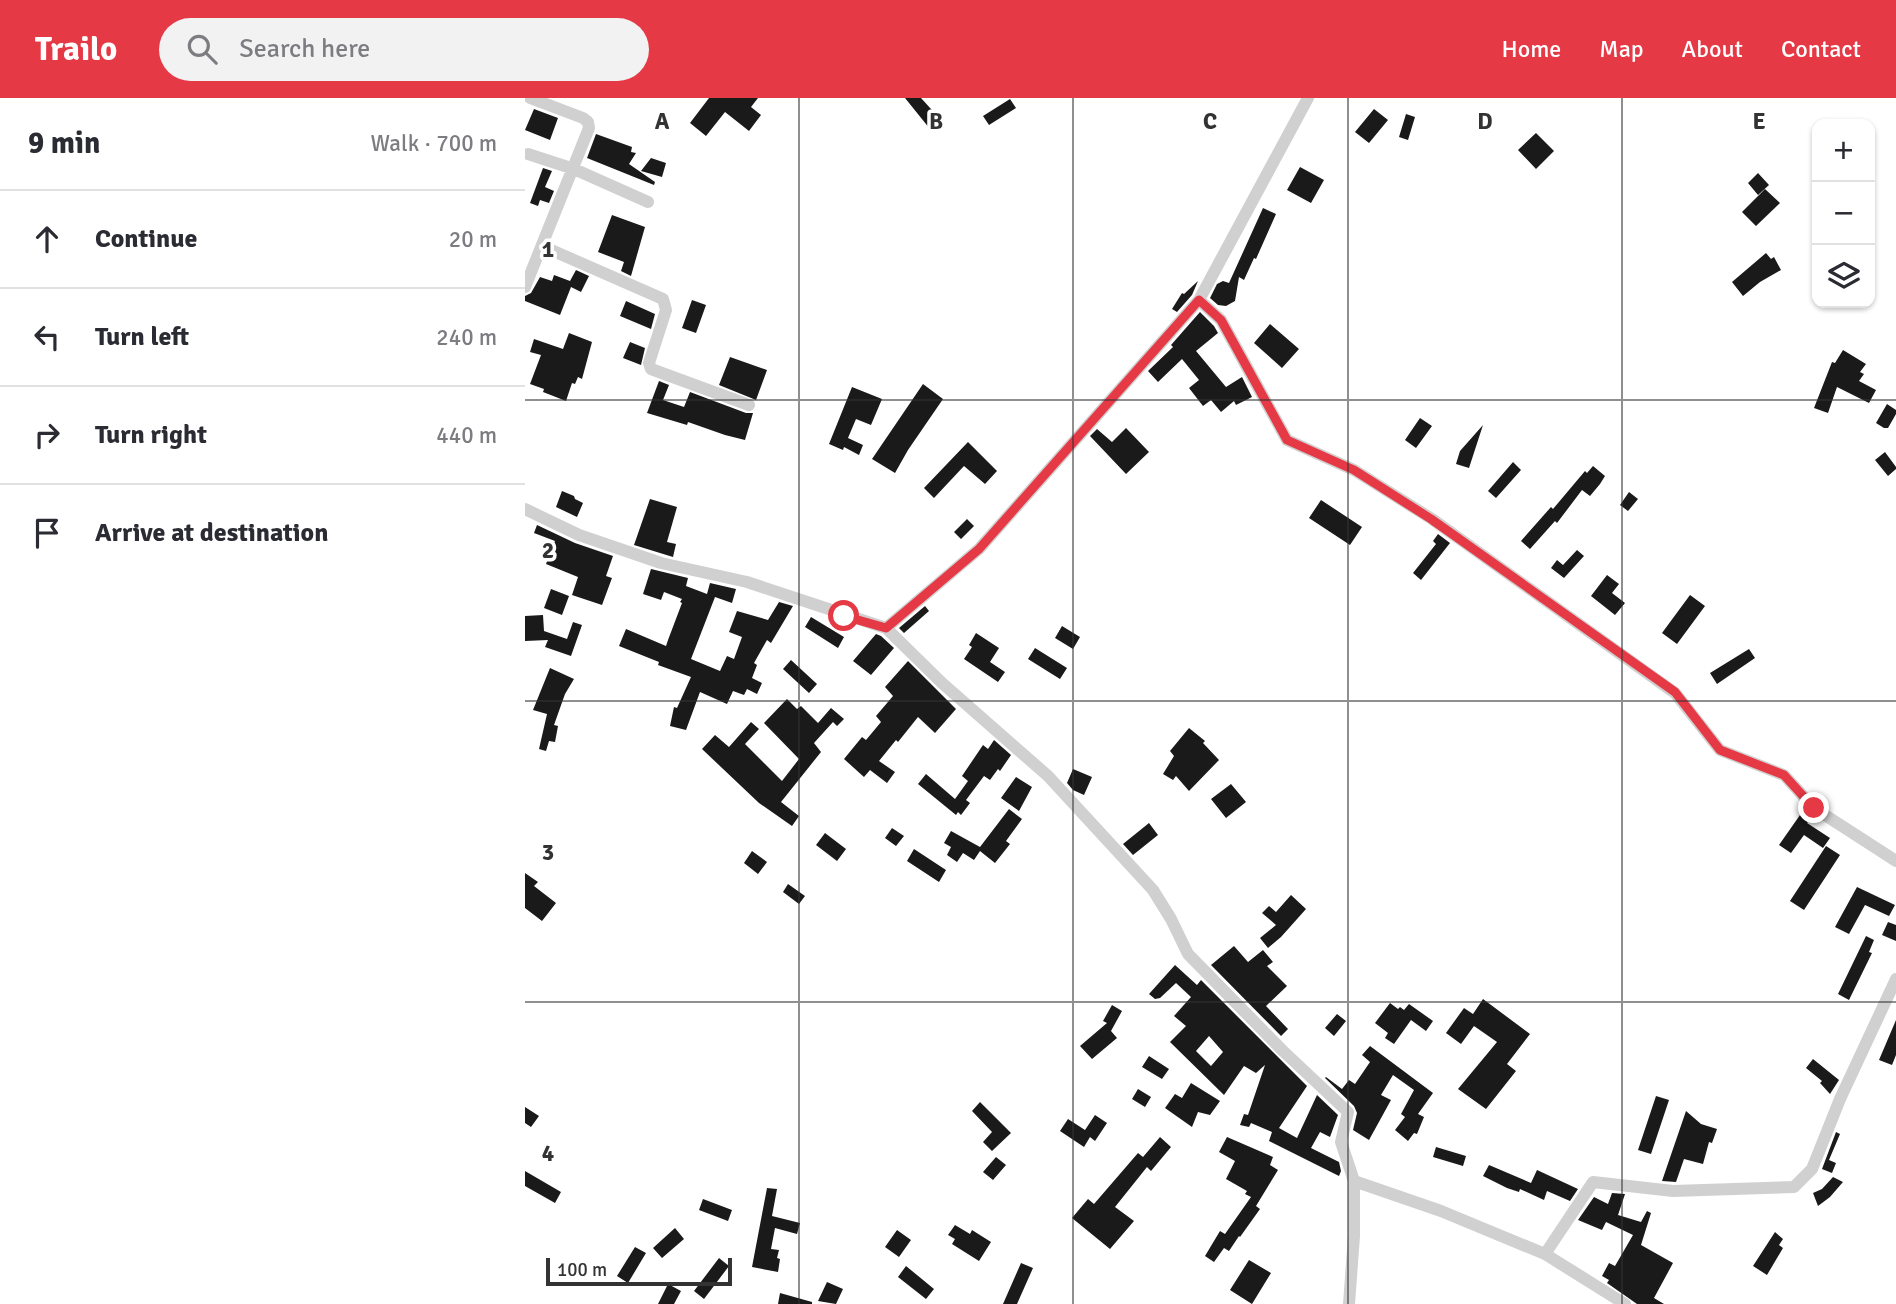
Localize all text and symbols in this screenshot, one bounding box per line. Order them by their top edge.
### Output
search box [159,18,649,81]
text: Trailo [35,29,117,70]
icon: search [183,30,221,68]
text: Search here [239,33,370,65]
text: Home [1501,34,1561,64]
text: Map [1599,34,1644,64]
text: About [1682,34,1743,64]
text: Contact [1781,34,1861,64]
text: A [655,107,670,136]
text: B [929,107,943,136]
text: C [1203,107,1217,136]
text: D [1477,107,1493,136]
text: E [1752,107,1766,136]
map controls [1812,119,1875,308]
button: + [1812,119,1875,182]
text: 9 min [28,125,100,162]
text: Walk · 700 m [371,129,497,158]
button: − [1812,182,1875,245]
icon: ahead [28,220,66,258]
text: Continue [95,223,197,255]
text: 20 m [449,225,497,254]
text: 1 [542,235,554,264]
button: layers [1812,245,1875,308]
icon: left [28,318,66,356]
text: Turn left [95,321,189,353]
text: 240 m [436,323,497,352]
icon: right [28,416,66,454]
text: Turn right [95,419,207,451]
text: 440 m [436,421,497,450]
icon: arrive [28,514,66,552]
text: Arrive at destination [95,517,328,549]
text: 2 [542,536,554,565]
route start [828,600,859,631]
route end [1798,792,1829,823]
text: 3 [542,838,554,867]
text: 4 [542,1139,554,1168]
scale bar [546,1255,731,1287]
text: 100 m [557,1258,607,1282]

